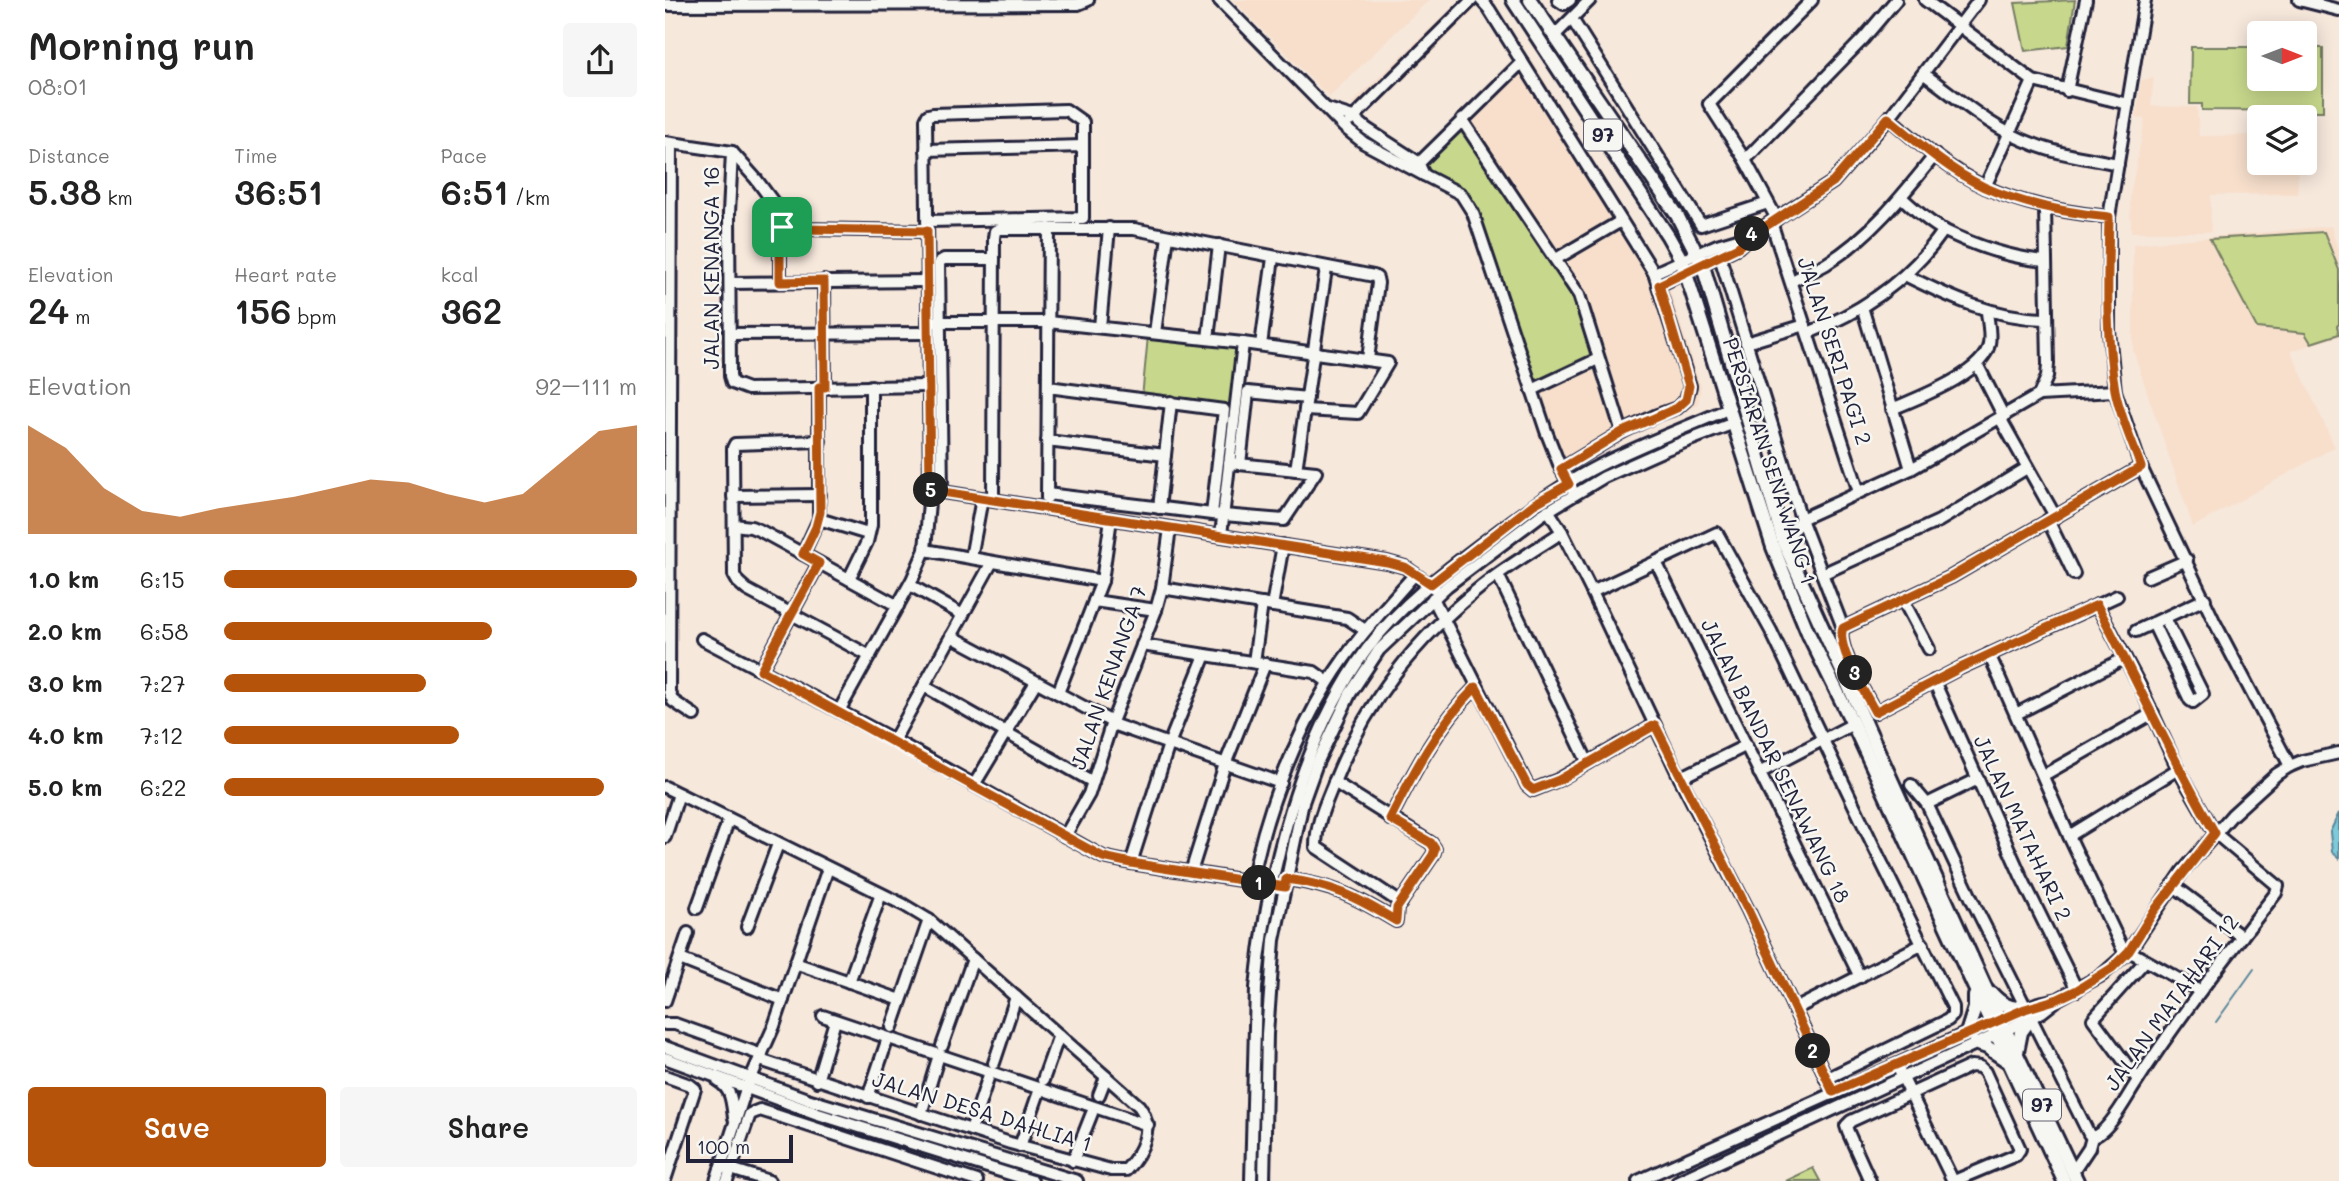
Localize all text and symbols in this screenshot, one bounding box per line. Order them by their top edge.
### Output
text: Morning run [28,20,255,70]
north arrow [2247,21,2317,91]
map controls [2247,21,2317,175]
button: share [563,23,637,97]
text: 08:01 [28,71,88,101]
button: layers [2247,105,2317,175]
road number: 97 [1584,119,1622,150]
text: Distance [28,143,110,168]
text: Time [234,143,278,168]
text: Pace [441,143,487,168]
street label: JALAN KENANGA 16 [697,166,724,370]
text: 5.38 [28,168,101,214]
text: 36:51 [234,168,323,214]
text: 6:51 [441,168,509,214]
text: km [101,185,133,210]
text: /km [509,185,550,210]
pin [752,197,812,257]
icon: arrive [763,208,801,246]
pin: 4 [1735,216,1769,252]
text: 4 [1745,221,1758,246]
street label: JALAN SERI PAGI 2 [1792,253,1879,448]
text: Elevation [28,262,113,287]
text: Heart rate [234,262,337,287]
text: kcal [441,262,479,287]
text: 24 [28,287,69,333]
text: 156 [234,287,291,333]
text: 362 [441,287,502,333]
text: m [69,304,90,329]
text: bpm [291,304,337,329]
street label: PERSIARAN SENAWANG 1 [1718,334,1823,587]
text: Elevation [28,371,131,401]
text: 92–111 m [535,371,637,401]
pin: 5 [913,472,949,508]
text: 5 [925,477,936,502]
text: 1.0 km [28,564,99,594]
text: 6:15 [140,564,185,594]
street label: JALAN KENANGA 7 [1063,582,1152,773]
street label: JALAN BANDAR SENAWANG 18 [1696,614,1857,907]
text: 2.0 km [28,616,102,646]
text: 6:58 [140,616,188,646]
pin: 3 [1837,656,1873,690]
text: 3 [1849,660,1860,685]
text: 3.0 km [28,668,103,698]
text: 7:27 [140,668,186,698]
text: 4.0 km [28,720,103,750]
text: 7:12 [140,720,183,750]
street label: JALAN MATAHARI 2 [1968,730,2078,925]
text: 5.0 km [28,772,102,802]
text: 6:22 [140,772,187,802]
pin: 1 [1241,866,1277,900]
text: 1 [1254,870,1263,895]
street label: JALAN MATAHARI 12 [2098,909,2244,1096]
pin: 2 [1795,1034,1831,1068]
text: 2 [1807,1038,1818,1063]
street label: JALAN DESA DAHLIA 1 [869,1064,1096,1157]
button: Save [28,1087,326,1167]
button: Share [340,1087,637,1167]
road number: 97 [2023,1090,2061,1120]
scale bar [686,1132,793,1164]
text: 100 m [697,1134,750,1159]

